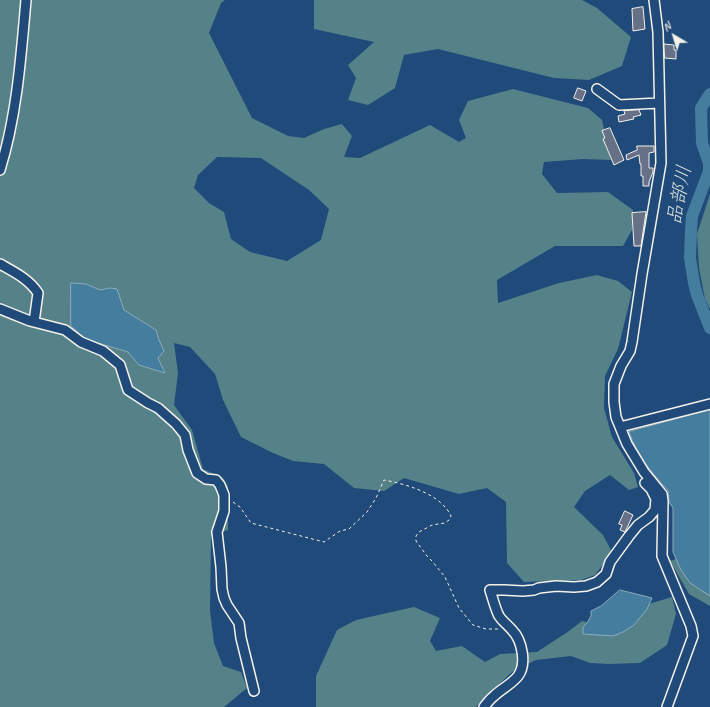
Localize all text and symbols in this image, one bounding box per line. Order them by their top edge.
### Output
north arrow [654,16,694,56]
text: N [660,19,674,34]
water label: 品部川 [662,163,698,227]

